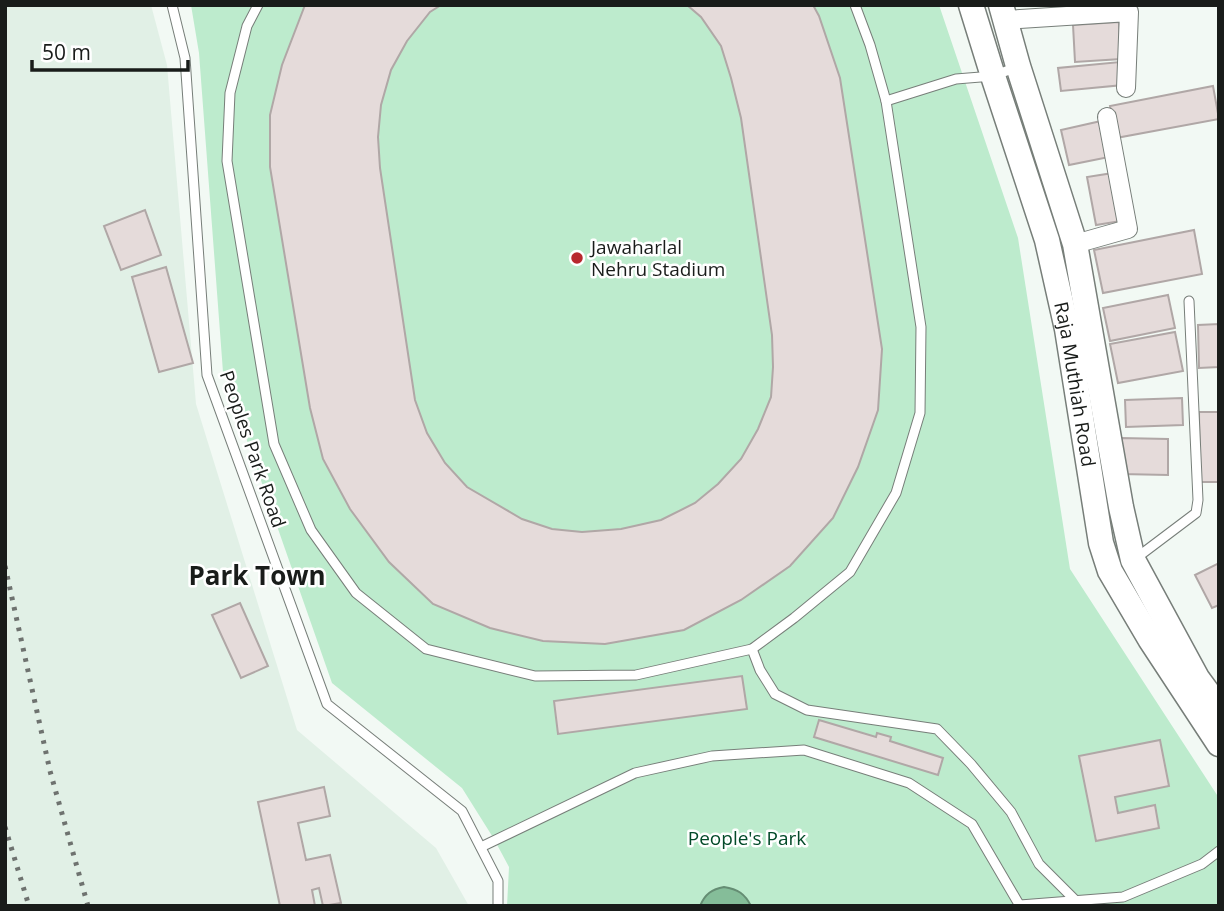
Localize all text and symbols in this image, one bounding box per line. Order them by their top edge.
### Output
scale bar [32,28,187,72]
text: 50 m [42,38,91,66]
place label: Jawaharlal Nehru Stadium [589,234,725,282]
marker: Jawaharlal Nehru Stadium [569,250,585,266]
street label: Raja Muthiah Road [1048,299,1102,469]
street label: Peoples Park Road [214,367,292,531]
district label: Park Town [188,557,326,593]
park label: People's Park [688,825,806,851]

